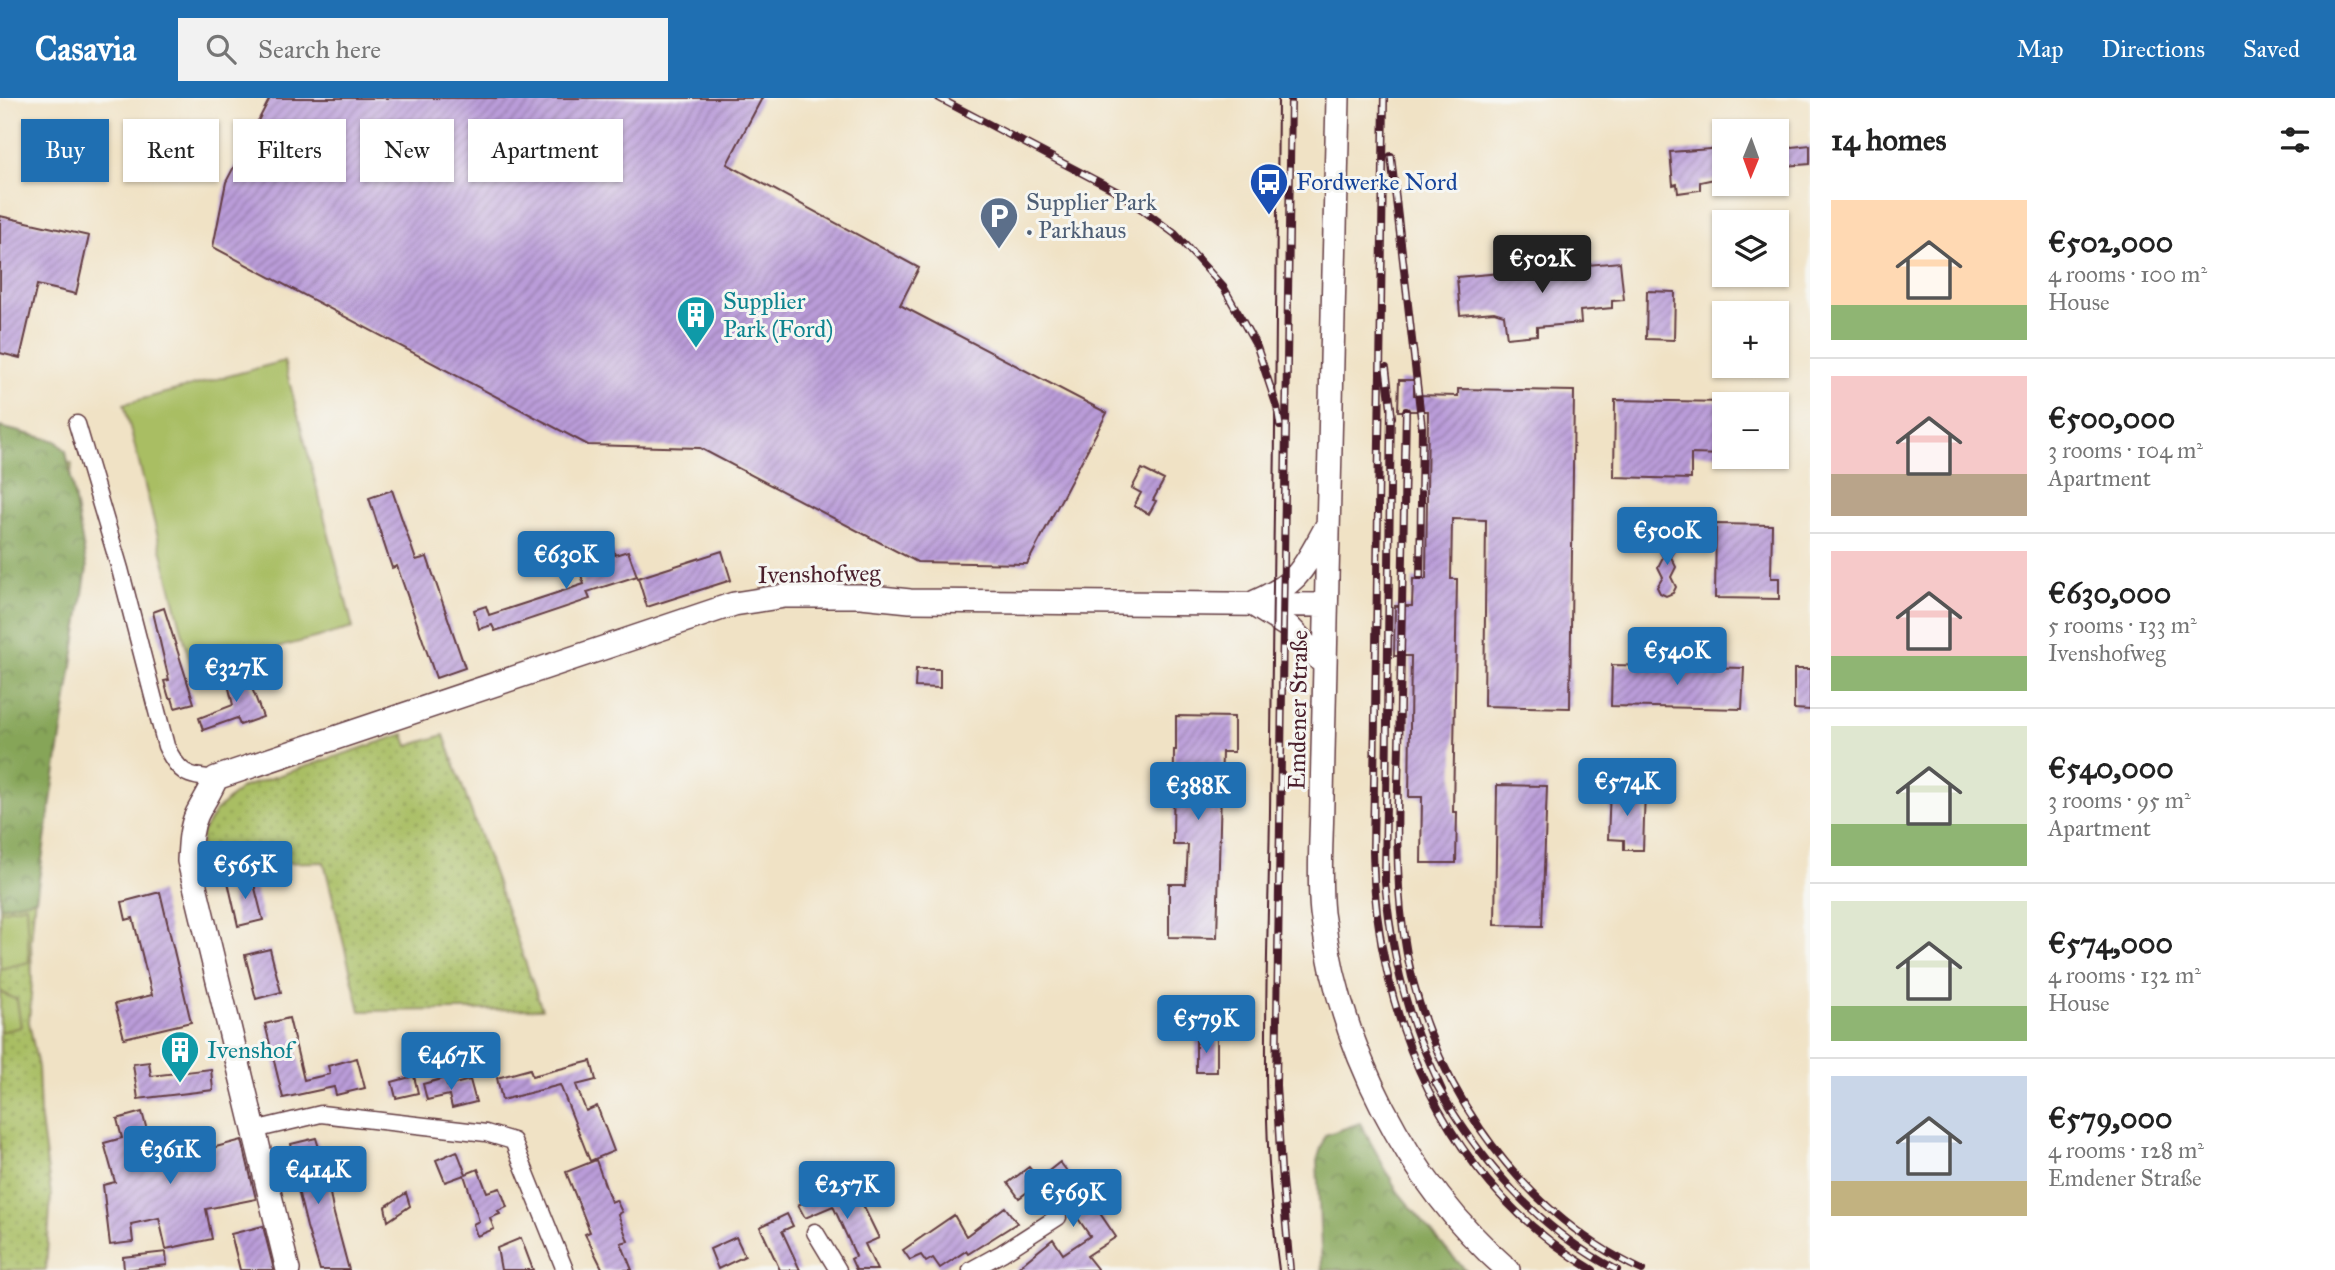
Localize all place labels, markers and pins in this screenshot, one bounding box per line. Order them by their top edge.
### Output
bus stop icon: Fordwerke Nord [1248,161,1290,216]
place label: Fordwerke Nord [1296,167,1458,197]
place label: Supplier Park • Parkhaus [1026,187,1158,245]
parking icon: Supplier Park • Parkhaus [978,195,1020,250]
pin: €502K [1493,236,1591,295]
place label: Supplier Park (Ford) [723,286,833,344]
building icon: Supplier Park (Ford) [675,294,717,349]
pin: €500K [1618,508,1716,567]
pin: €630K [517,532,615,591]
pin: €540K [1628,628,1726,687]
pin: €327K [187,644,285,704]
pin: €574K [1578,758,1676,818]
pin: €388K [1149,762,1247,822]
pin: €565K [196,842,294,901]
pin: €579K [1157,996,1255,1055]
building icon: Ivenshof [159,1029,201,1084]
pin: €467K [402,1032,500,1092]
place label: Ivenshof [207,1035,297,1065]
pin: €361K [121,1126,219,1186]
pin: €414K [269,1146,367,1206]
pin: €257K [798,1162,896,1221]
pin: €569K [1024,1170,1122,1229]

